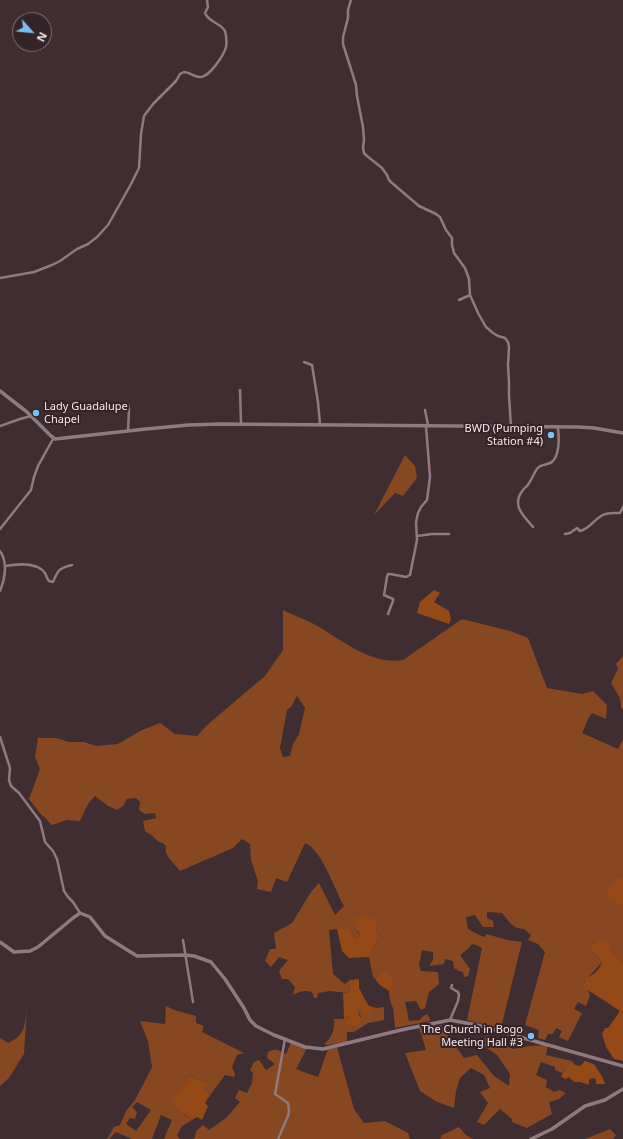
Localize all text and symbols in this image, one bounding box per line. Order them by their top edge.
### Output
north arrow [12,12,52,52]
text: N [34,30,51,45]
place label: Lady Guadalupe Chapel [44,400,128,426]
marker: Lady Guadalupe Chapel [31,408,41,418]
place label: BWD (Pumping Station #4) [465,422,543,448]
marker: BWD (Pumping Station #4) [546,430,556,440]
place label: The Church in Bogo Meeting Hall #3 [421,1023,523,1049]
marker: The Church in Bogo Meeting Hall #3 [526,1031,536,1041]

